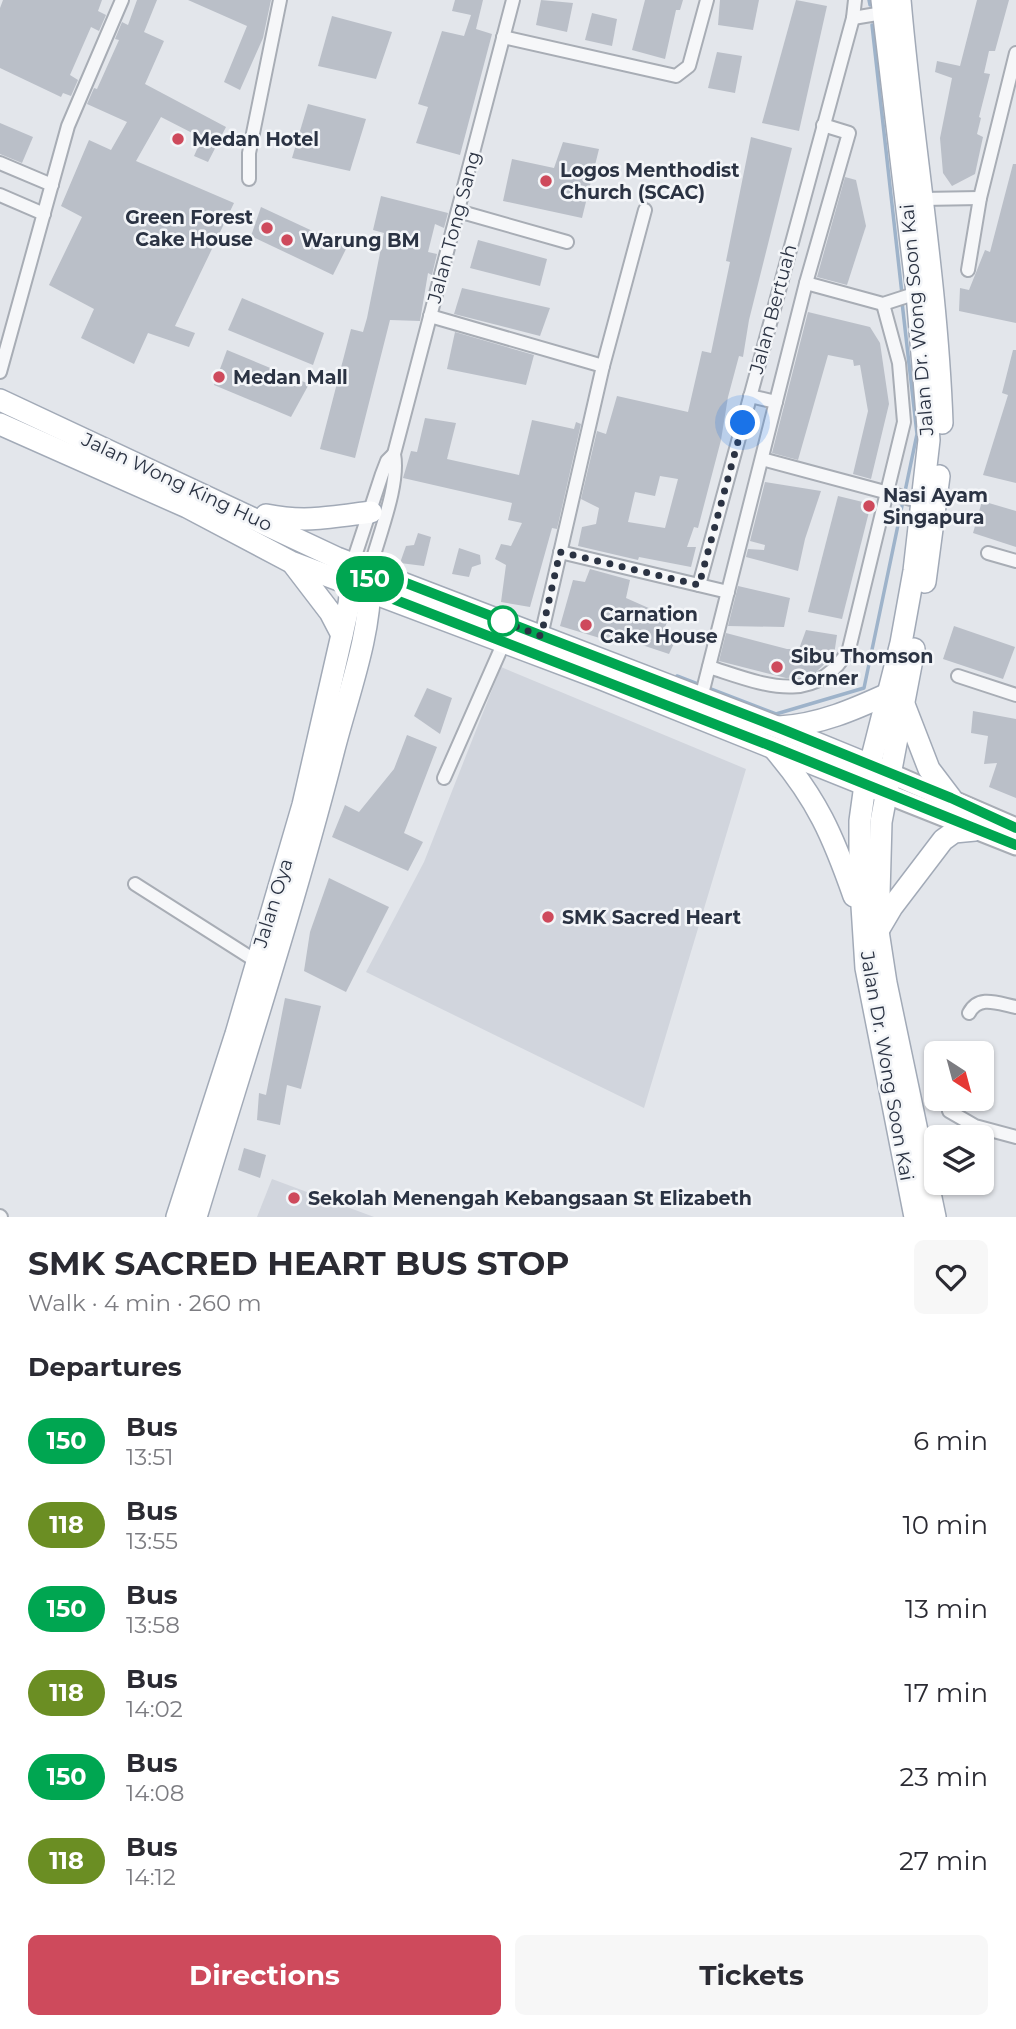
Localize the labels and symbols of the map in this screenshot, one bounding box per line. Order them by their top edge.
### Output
place label: Medan Hotel [192,128,319,151]
marker: Medan Hotel [170,131,186,147]
street label: Jalan Tong Sang [422,149,485,306]
place label: Logos Menthodist Church (SCAC) [560,159,739,204]
marker: Logos Menthodist Church (SCAC) [538,173,554,189]
street label: Jalan Dr. Wong Soon Kai [895,203,939,438]
place label: Green Forest Cake House [125,206,253,251]
marker: Green Forest Cake House [259,220,275,236]
place label: Warung BM [301,229,420,252]
marker: Warung BM [279,232,295,248]
street label: Jalan Bertuah [744,242,801,377]
place label: Medan Mall [233,366,348,389]
marker: Medan Mall [211,369,227,385]
your location [725,405,760,440]
street label: Jalan Wong King Huo [77,427,276,536]
place label: Nasi Ayam Singapura [883,484,988,529]
marker: Nasi Ayam Singapura [861,498,877,514]
line badge: 150 [330,556,410,602]
place label: Carnation Cake House [600,603,718,648]
unlabelled marker [488,606,518,636]
marker: Carnation Cake House [578,617,594,633]
place label: Sibu Thomson Corner [791,645,933,690]
marker: Sibu Thomson Corner [769,659,785,675]
street label: Jalan Oya [248,856,297,951]
place label: SMK Sacred Heart [562,906,741,929]
marker: SMK Sacred Heart [540,909,556,925]
street label: Jalan Dr. Wong Soon Kai [855,948,919,1183]
north arrow [924,1041,994,1111]
place label: Sekolah Menengah Kebangsaan St Elizabeth [308,1187,752,1210]
marker: Sekolah Menengah Kebangsaan St Elizabeth [286,1190,302,1206]

